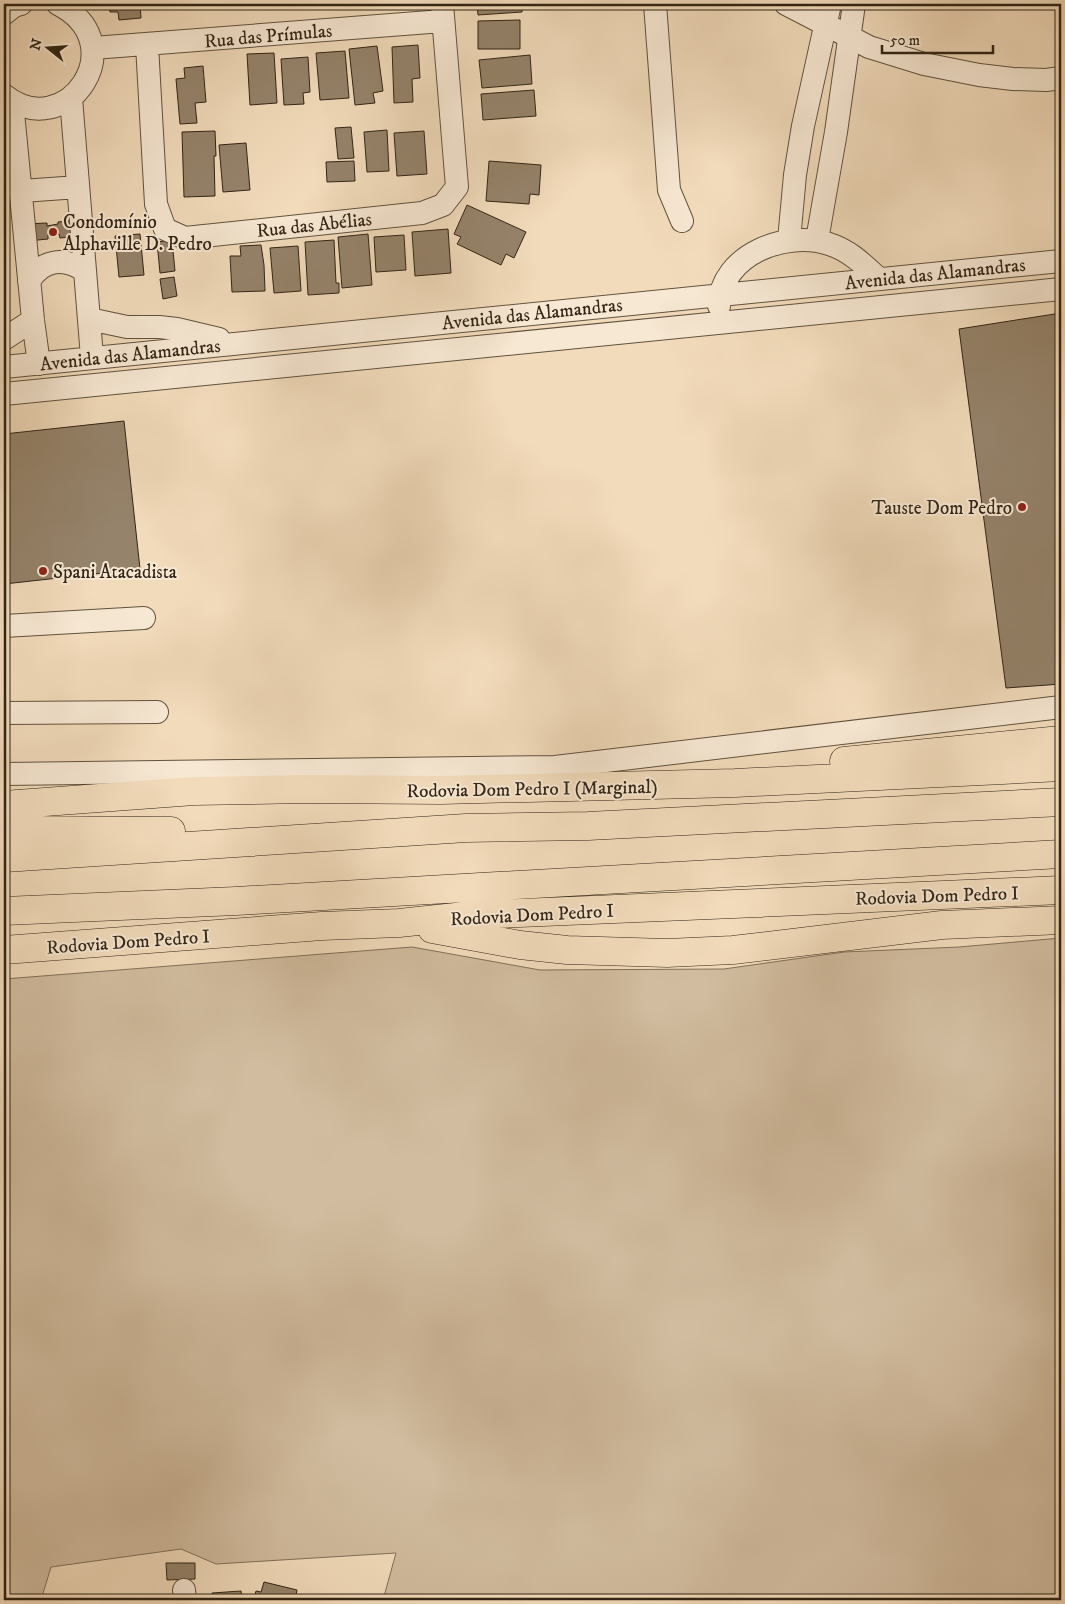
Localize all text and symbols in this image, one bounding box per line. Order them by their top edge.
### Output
street label: Rua das Prímulas [203,19,333,54]
north arrow [22,22,72,72]
scale bar [882,22,994,54]
text: 50 m [890,31,920,50]
text: N [26,36,47,53]
street label: Rua das Abélias [255,208,373,243]
place label: Condomínio Alphaville D. Pedro [63,211,212,256]
marker: Condomínio Alphaville D. Pedro [47,226,59,238]
street label: Avenida das Alamandras [844,254,1027,295]
street label: Avenida das Alamandras [441,294,624,335]
street label: Avenida das Alamandras [39,335,222,376]
place label: Tauste Dom Pedro [872,497,1012,520]
marker: Tauste Dom Pedro [1016,501,1028,513]
place label: Spani Atacadista [53,561,177,584]
marker: Spani Atacadista [37,565,49,577]
street label: Rodovia Dom Pedro I (Marginal) [406,776,658,803]
street label: Rodovia Dom Pedro I [855,882,1020,911]
street label: Rodovia Dom Pedro I [450,900,615,931]
street label: Rodovia Dom Pedro I [45,925,211,960]

